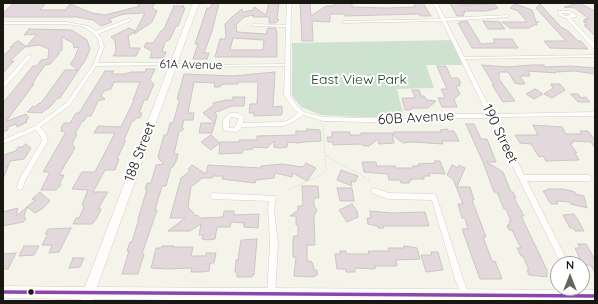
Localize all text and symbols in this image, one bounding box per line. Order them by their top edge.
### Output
street label: 61A Avenue [159,57,223,73]
park label: East View Park [311,72,407,88]
street label: 190 Street [479,102,521,166]
street label: 60B Avenue [377,108,455,128]
street label: 188 Street [121,120,159,184]
north arrow [550,256,590,296]
text: N [566,258,574,272]
unlabelled marker [26,287,36,297]

